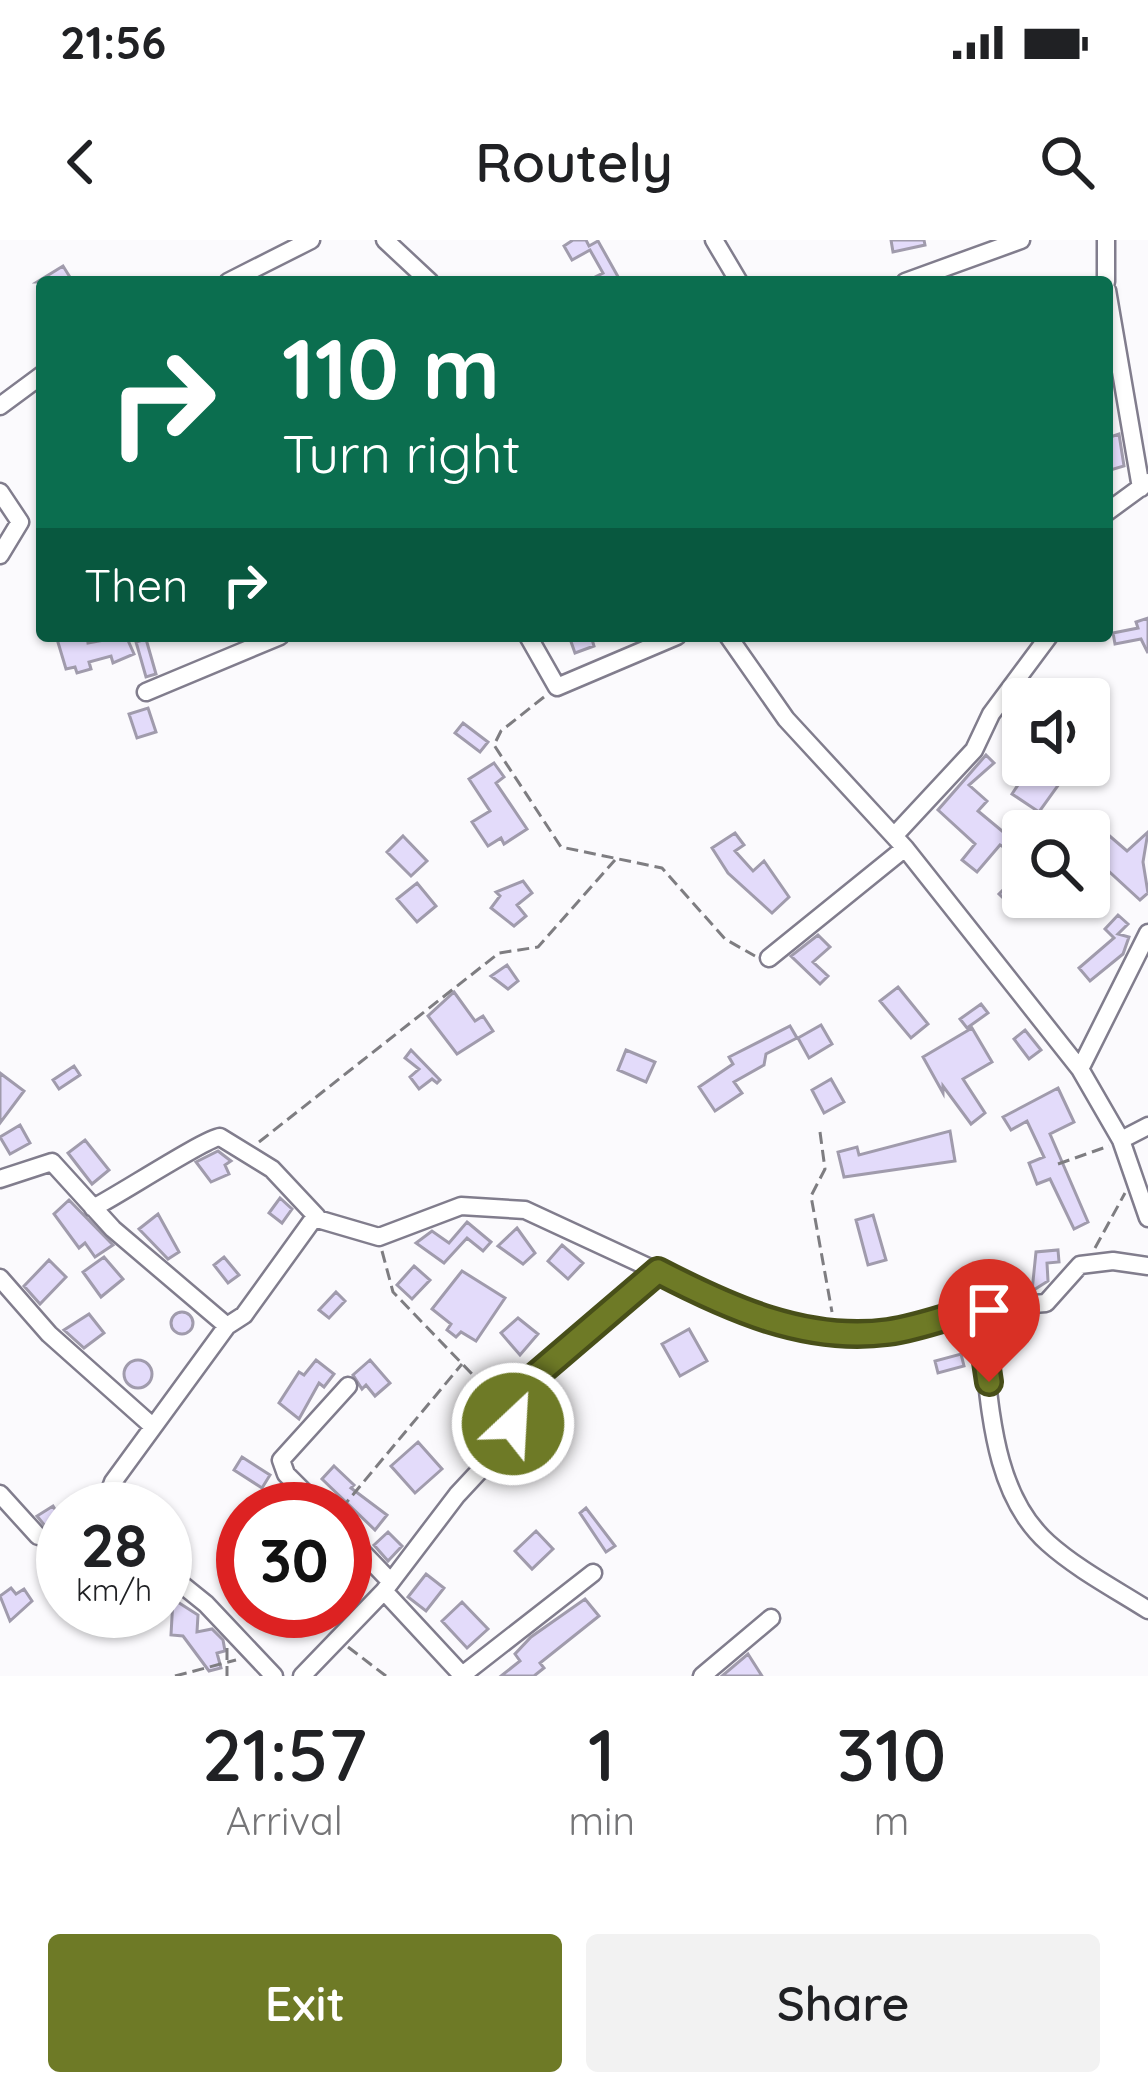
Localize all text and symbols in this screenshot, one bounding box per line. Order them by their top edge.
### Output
text: 21:56 [60,14,166,70]
text: Routely [475,128,673,196]
icon: back [48,129,114,195]
icon: search [1034,129,1100,195]
text: 110 m [282,315,500,420]
icon: right [84,324,240,480]
text: Turn right [282,419,521,487]
icon: right [212,552,278,618]
text: Then [84,557,188,613]
map controls [1002,678,1110,918]
button: sound [1002,678,1110,786]
button: search [1002,810,1110,918]
pin [938,1259,1040,1382]
icon: arrive [956,1277,1022,1343]
position arrow [450,1361,576,1487]
speed limit sign: 30 [216,1482,372,1638]
text: 28 [80,1507,148,1582]
text: km/h [76,1571,152,1609]
text: 21:57 [202,1709,367,1799]
text: 1 [588,1709,616,1799]
text: 310 [837,1709,946,1799]
text: Arrival [226,1796,343,1845]
text: min [568,1796,635,1845]
text: m [874,1796,909,1845]
button: Exit [48,1934,562,2072]
button: Share [586,1934,1100,2072]

